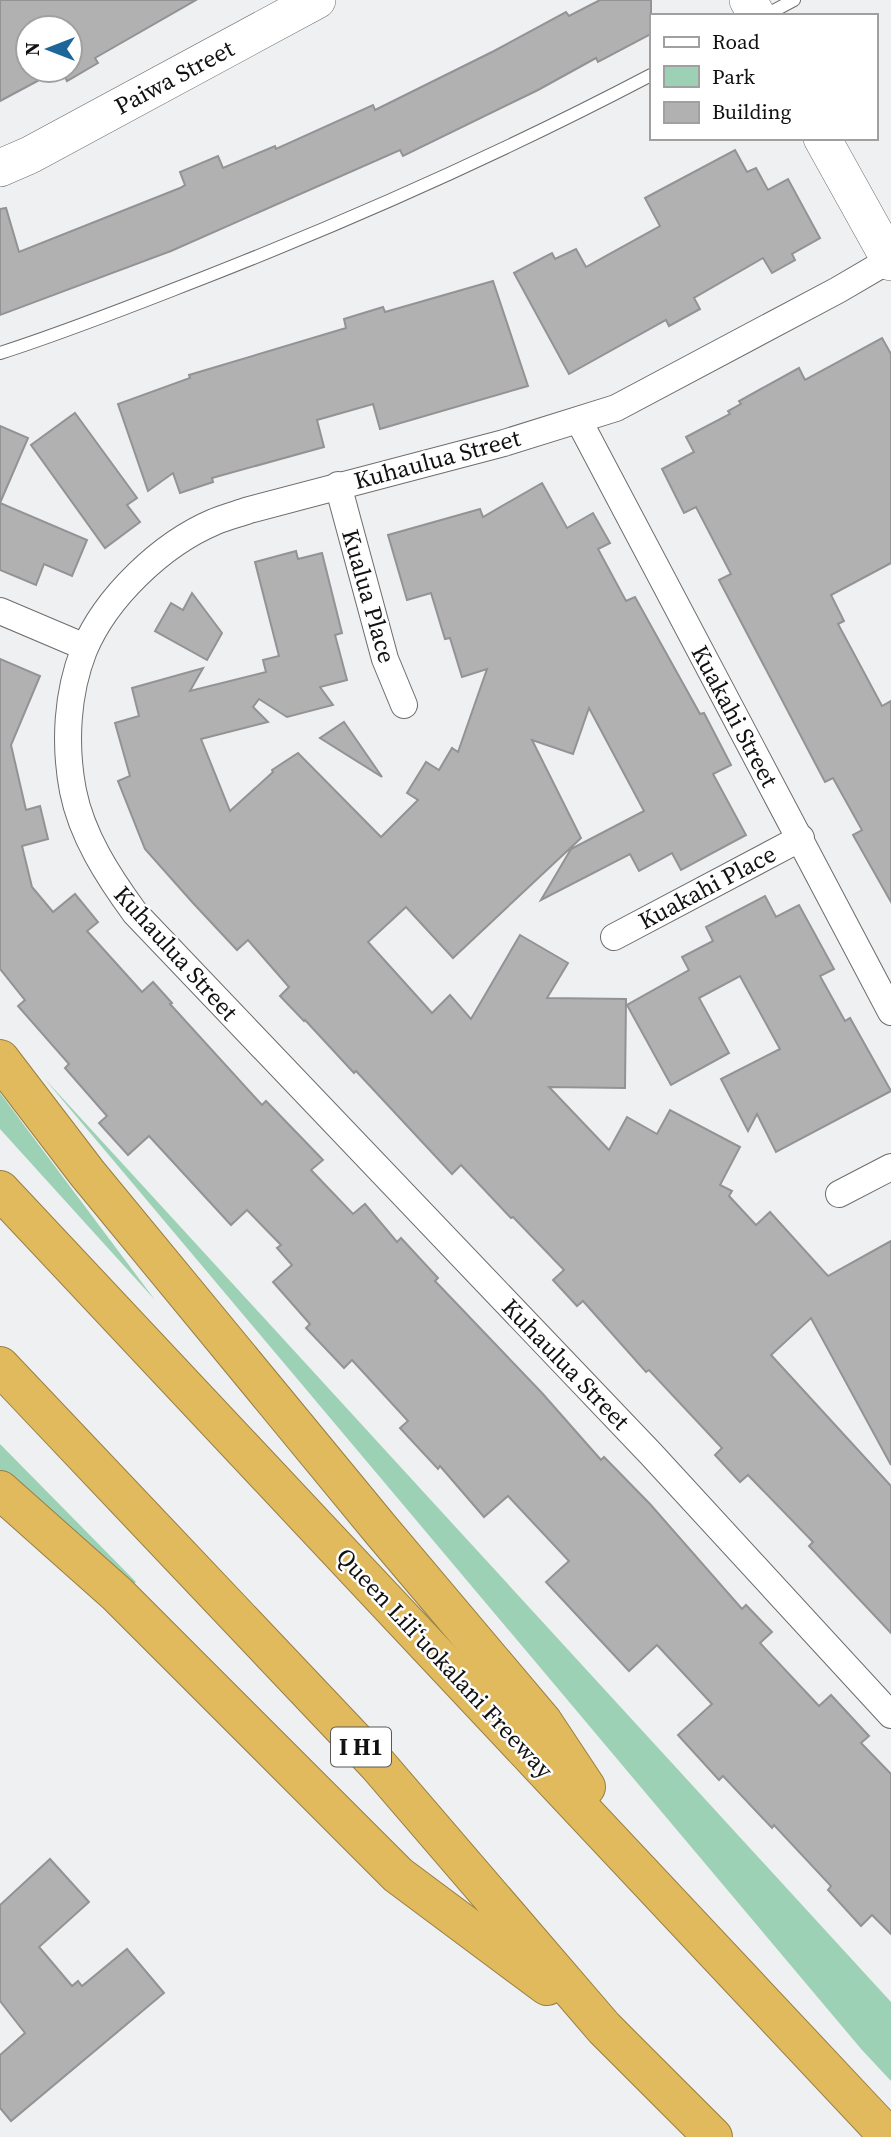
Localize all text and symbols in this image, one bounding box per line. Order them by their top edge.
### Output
north arrow [14,14,84,84]
legend [650,14,877,140]
text: Road [712,27,760,56]
street label: Paiwa Street [108,32,240,122]
text: N [19,42,45,56]
text: Park [712,62,756,91]
text: Building [712,97,791,126]
street label: Kuhaulua Street [350,421,524,497]
street label: Kualua Place [334,525,404,667]
street label: Kuakahi Street [684,639,786,793]
street label: Kuakahi Place [632,837,782,937]
street label: Kuhaulua Street [107,878,246,1028]
street label: Kuhaulua Street [495,1291,637,1437]
street label: Queen Liliʻuokalani Freeway [329,1540,561,1786]
road number: I H1 [331,1728,391,1766]

